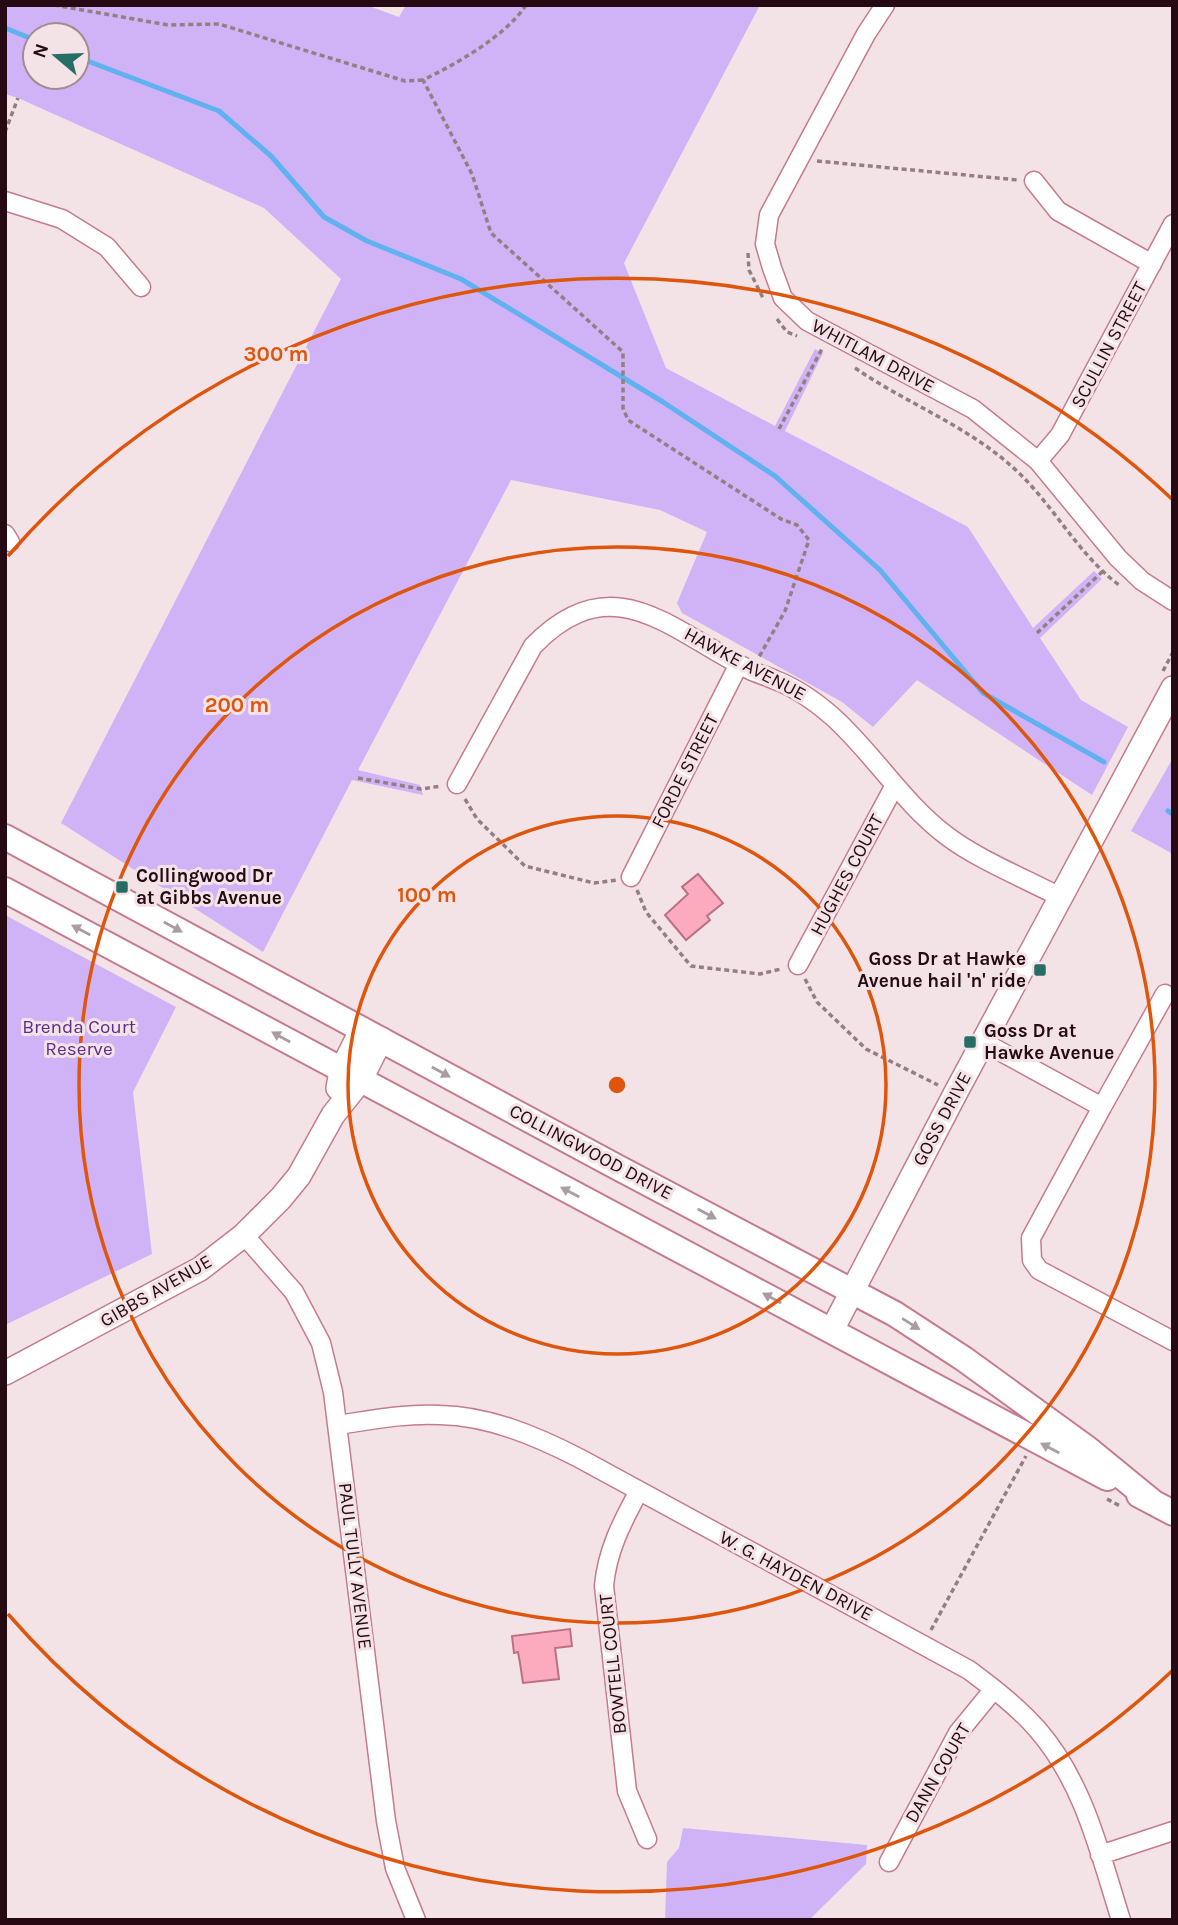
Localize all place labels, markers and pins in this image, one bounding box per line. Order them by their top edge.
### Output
place label: Collingwood Dr at Gibbs Avenue [136,865,282,909]
marker: Collingwood Dr at Gibbs Avenue [114,879,130,895]
place label: Goss Dr at Hawke Avenue hail 'n' ride [857,948,1026,992]
marker: Goss Dr at Hawke Avenue hail 'n' ride [1032,962,1048,978]
place label: Goss Dr at Hawke Avenue [984,1020,1114,1064]
marker: Goss Dr at Hawke Avenue [962,1034,978,1050]
centre of rings [605,1073,629,1097]

